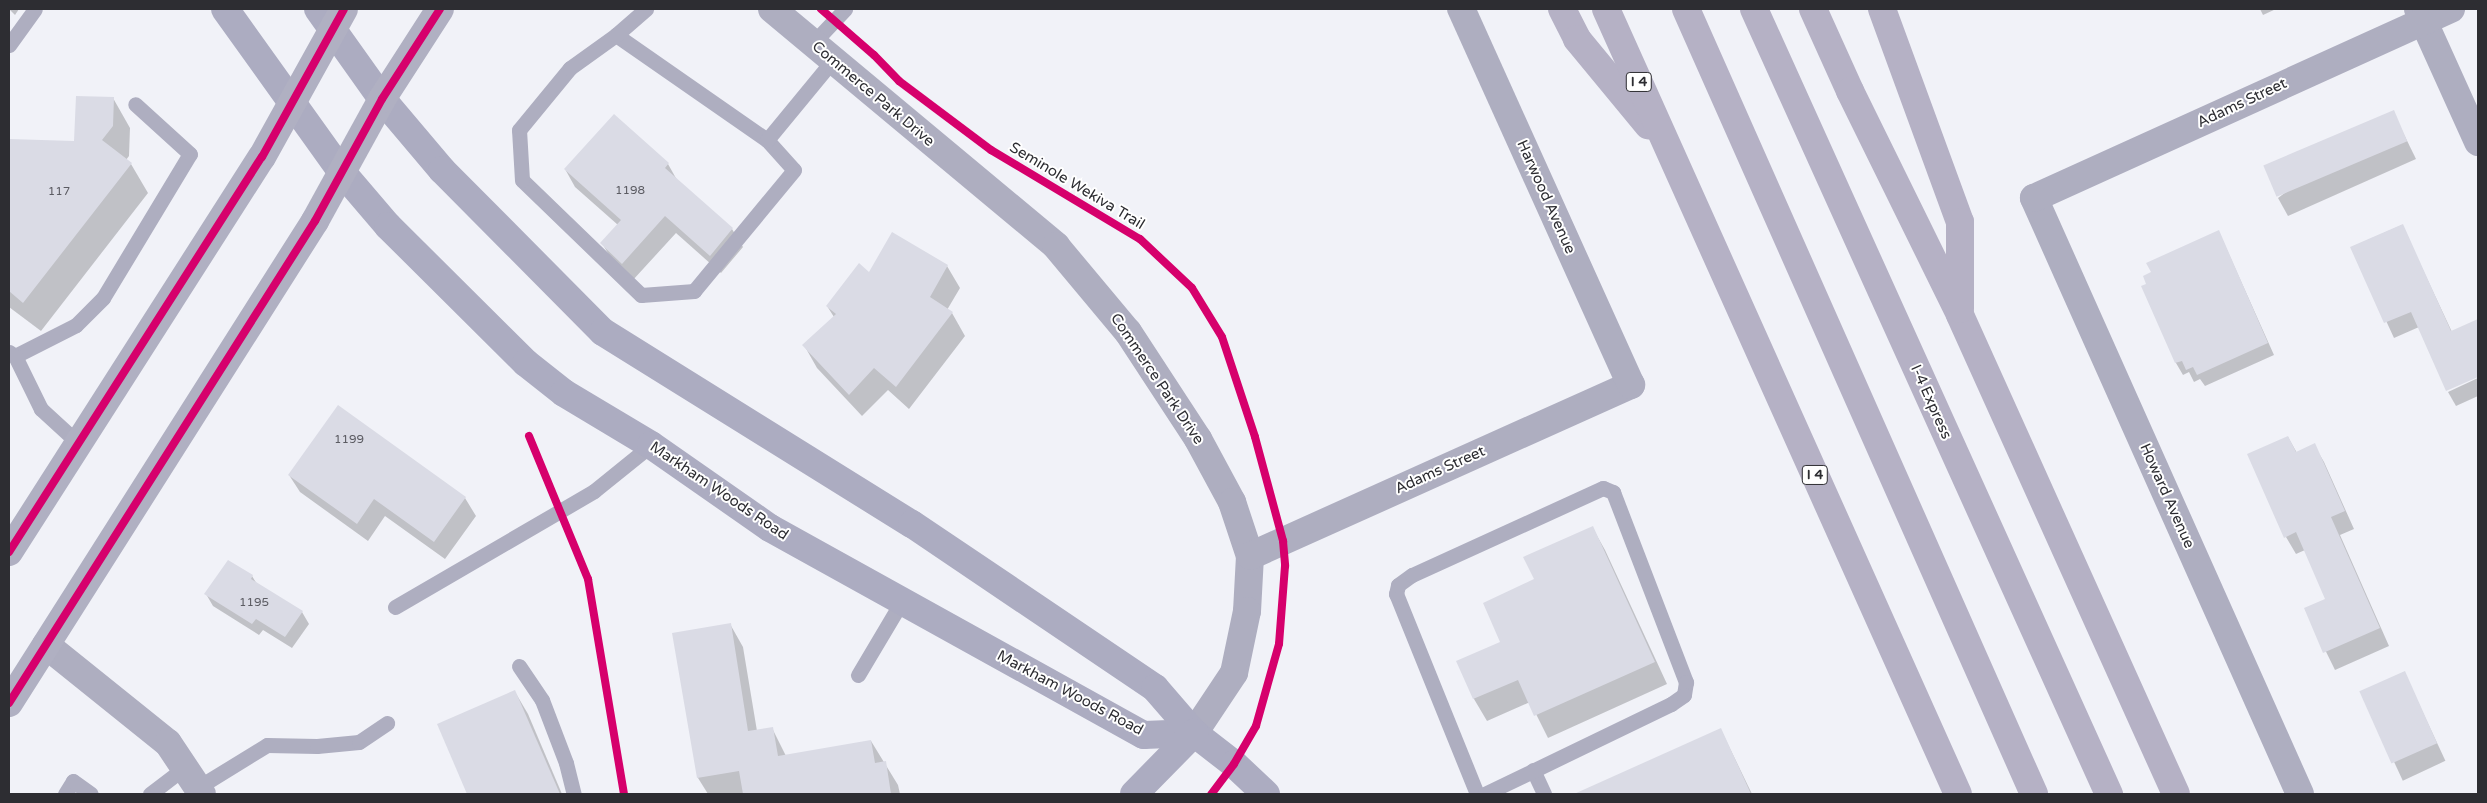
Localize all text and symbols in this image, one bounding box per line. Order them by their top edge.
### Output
street label: Commerce Park Drive [808,38,938,150]
road number: I 4 [1625,70,1653,94]
street label: Adams Street [2194,74,2290,132]
street label: Harwood Avenue [1513,137,1579,257]
street label: Seminole Wekiva Trail [1006,138,1148,234]
house number: 1198 [615,184,645,198]
house number: 117 [48,185,70,199]
street label: Commerce Park Drive [1106,310,1208,448]
street label: I-4 Express [1907,362,1955,442]
house number: 1199 [334,433,364,447]
street label: Markham Woods Road [646,438,792,544]
street label: Howard Avenue [2136,441,2198,551]
street label: Adams Street [1392,442,1488,498]
road number: I 4 [1801,464,1829,486]
house number: 1195 [239,596,269,610]
street label: Markham Woods Road [994,647,1146,739]

